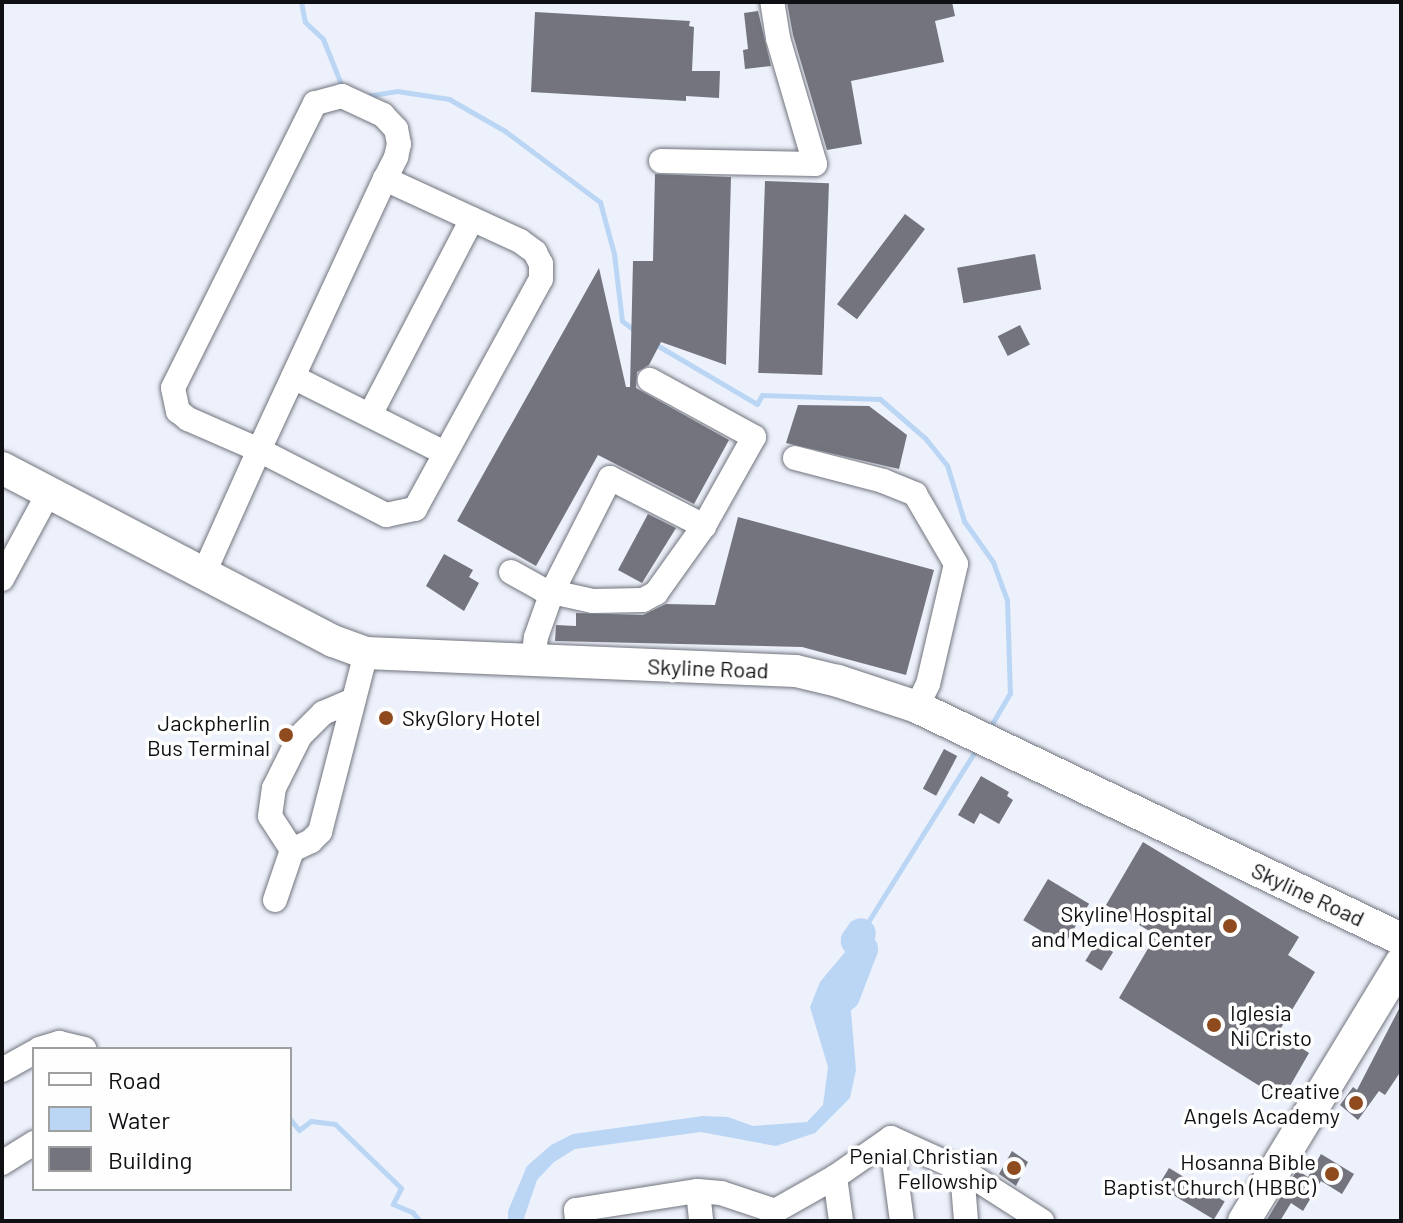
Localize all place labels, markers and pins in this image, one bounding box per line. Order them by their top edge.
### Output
place label: SkyGlory Hotel [402,705,540,731]
place label: Jackpherlin Bus Terminal [147,709,270,760]
marker: SkyGlory Hotel [377,709,395,727]
marker: Jackpherlin Bus Terminal [277,726,295,744]
place label: Skyline Hospital and Medical Center [1031,900,1212,952]
marker: Skyline Hospital and Medical Center [1219,915,1241,937]
place label: Iglesia Ni Cristo [1230,999,1312,1050]
marker: Iglesia Ni Cristo [1205,1016,1223,1034]
place label: Creative Angels Academy [1184,1077,1340,1128]
marker: Creative Angels Academy [1347,1094,1365,1112]
place label: Penial Christian Fellowship [849,1142,998,1194]
place label: Hosanna Bible Baptist Church (HBBC) [1103,1148,1316,1200]
marker: Penial Christian Fellowship [1005,1159,1023,1177]
marker: Hosanna Bible Baptist Church (HBBC) [1323,1165,1341,1183]

